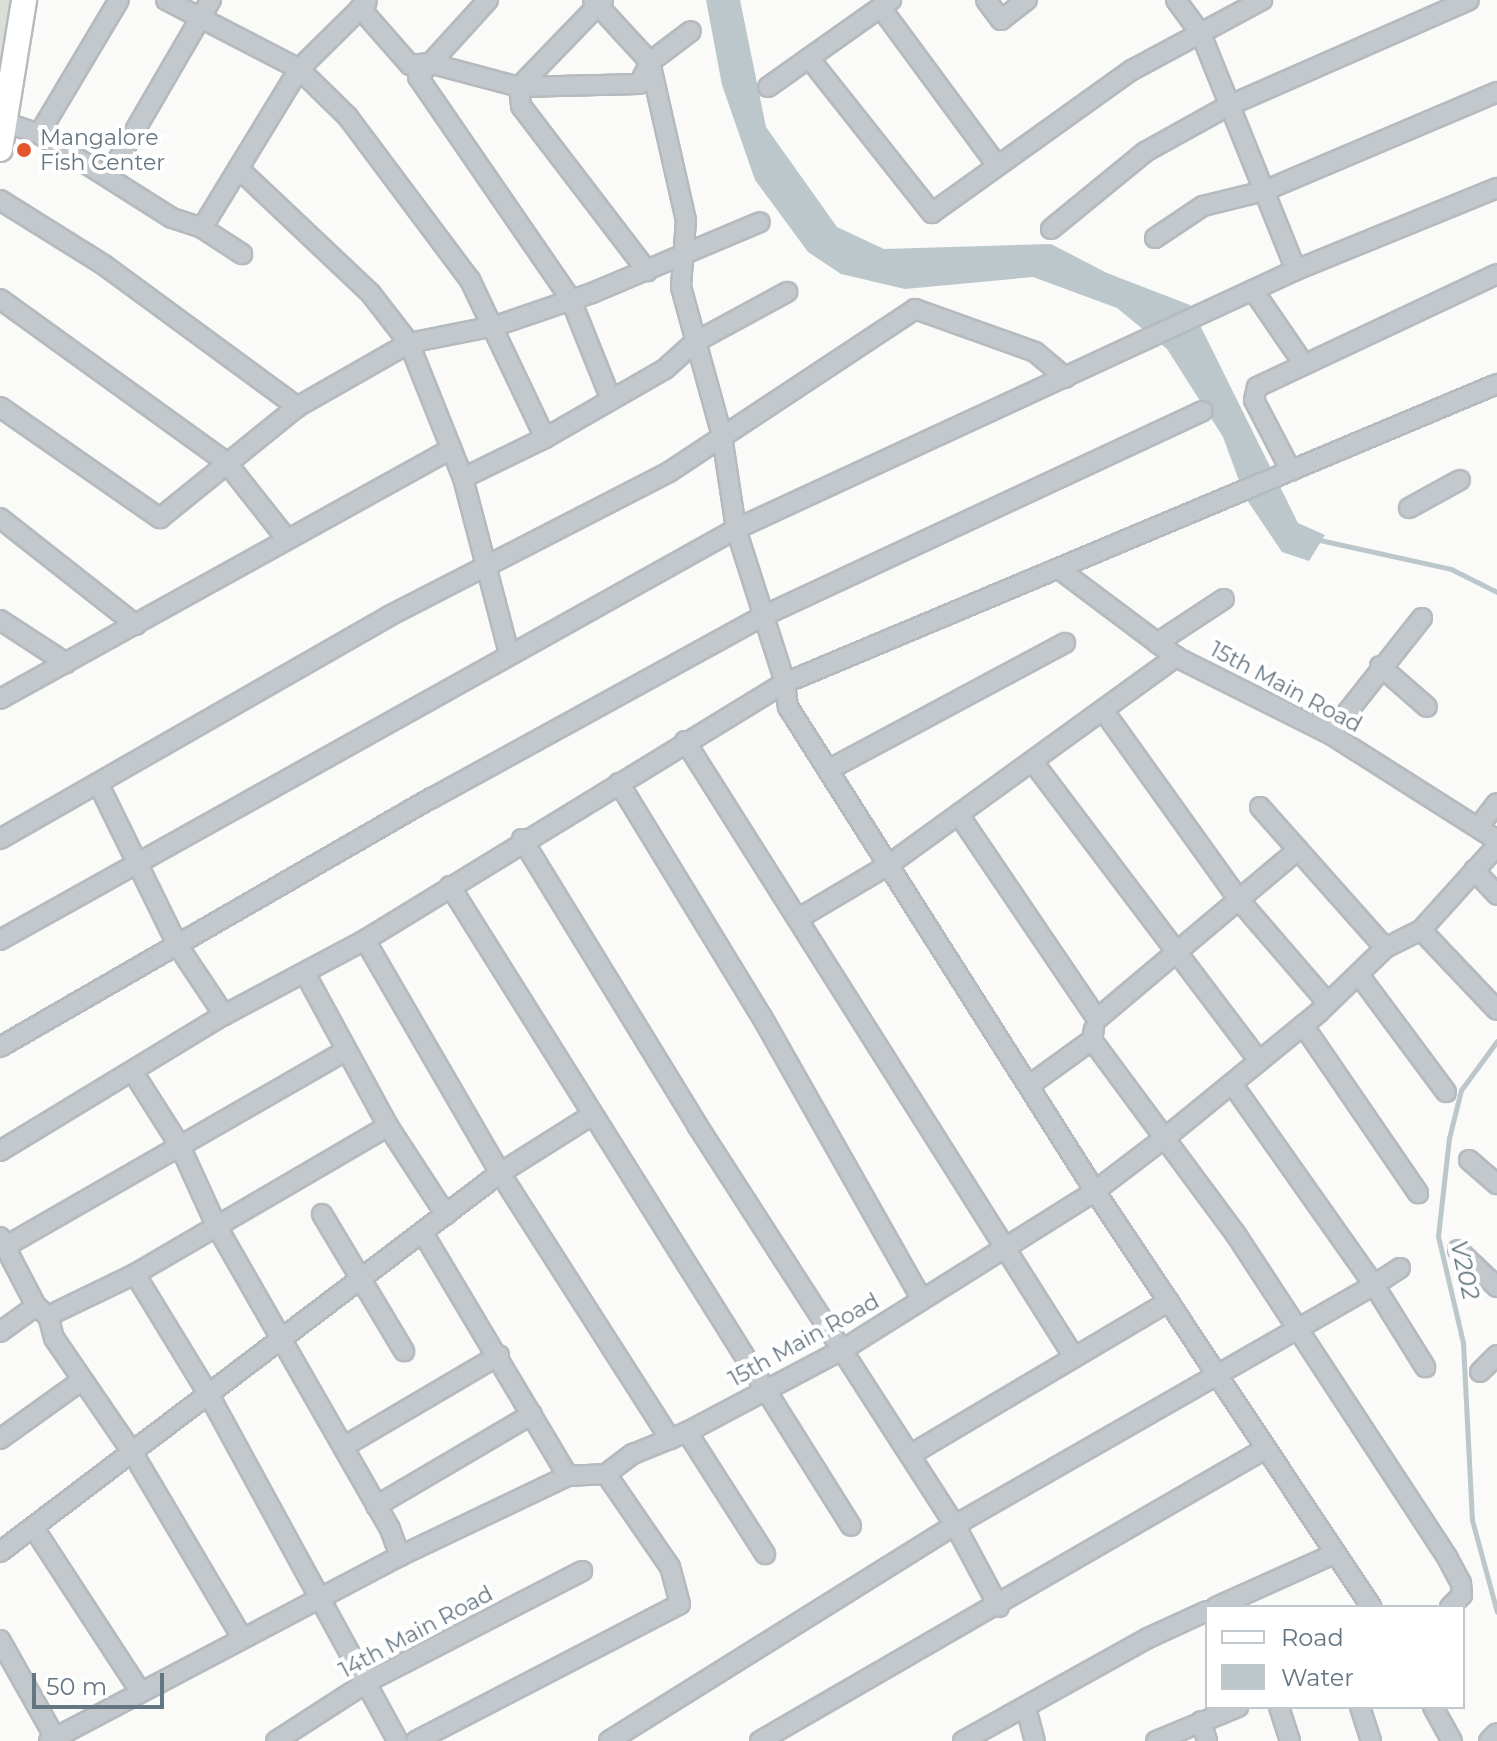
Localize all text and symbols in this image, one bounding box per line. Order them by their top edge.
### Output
place label: Mangalore Fish Center [40,124,165,176]
marker: Mangalore Fish Center [15,141,33,159]
street label: 15th Main Road [1206,636,1366,738]
water label: V202 [1444,1238,1486,1302]
street label: 15th Main Road [724,1288,884,1392]
street label: 14th Main Road [335,1580,497,1684]
legend [1205,1605,1465,1709]
text: Road [1281,1623,1344,1652]
scale bar [36,1657,168,1707]
text: Water [1281,1663,1354,1692]
text: 50 m [46,1672,107,1701]

